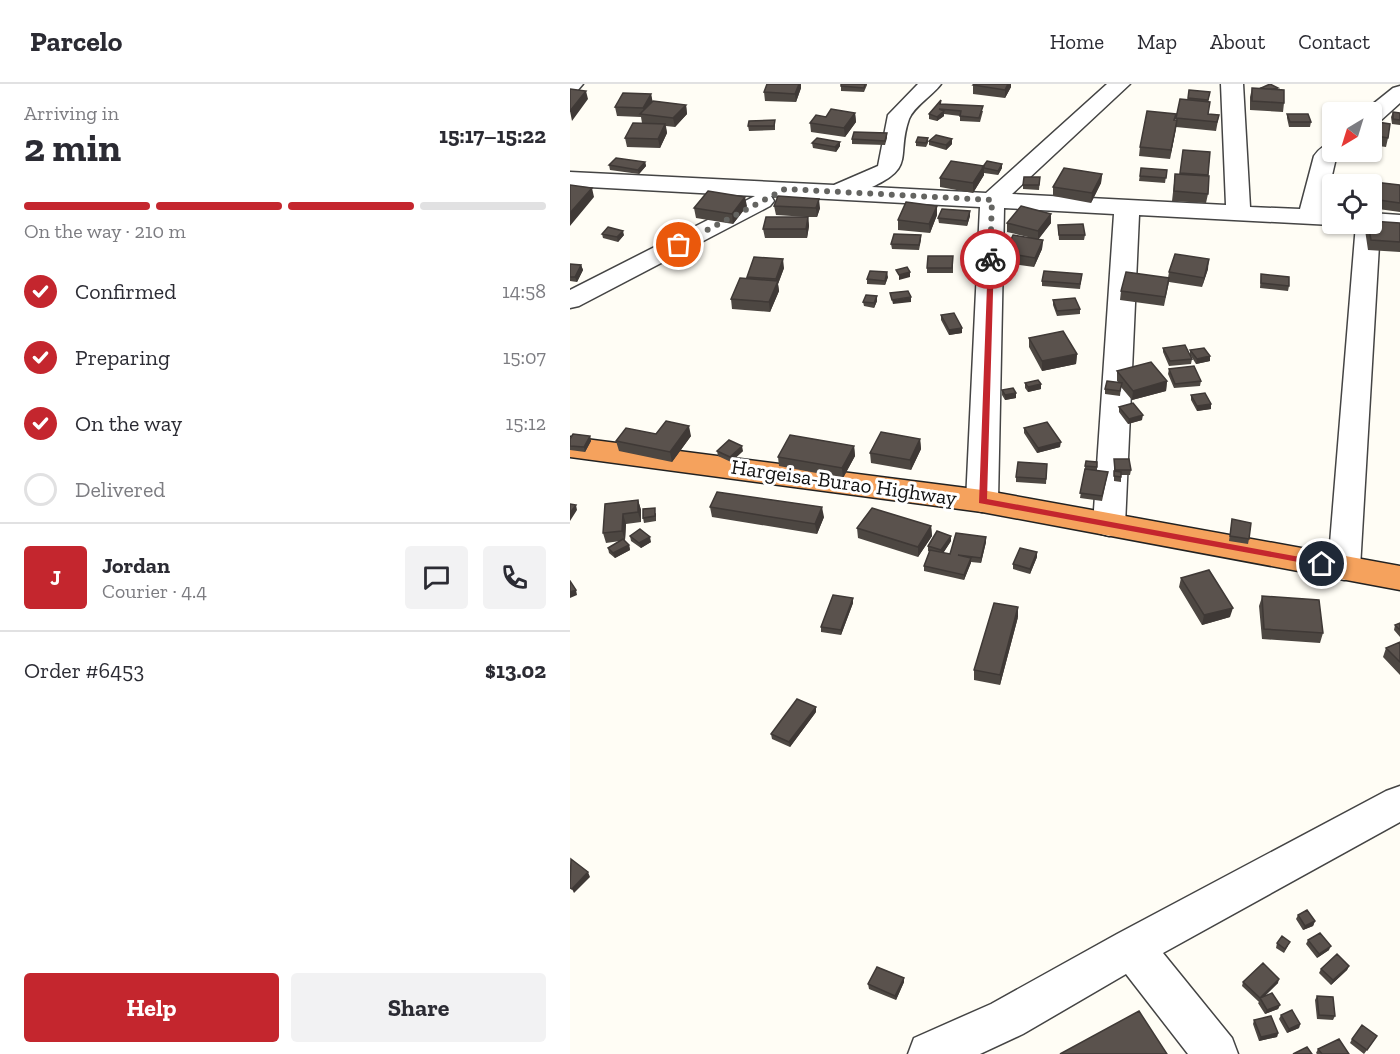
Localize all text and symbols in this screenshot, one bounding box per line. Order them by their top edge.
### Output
text: Parcelo [30,25,122,58]
text: Home [1050,29,1104,54]
text: Map [1137,29,1177,54]
text: About [1210,29,1265,54]
text: Contact [1298,29,1370,54]
text: Arriving in [24,101,119,125]
north arrow [1322,102,1382,162]
map controls [1322,102,1382,234]
text: 15:17–15:22 [439,122,546,149]
text: 2 min [24,124,121,171]
button: locate [1322,174,1382,234]
text: On the way · 210 m [24,219,186,243]
pin [653,219,704,270]
icon: bag [662,228,695,261]
courier [960,229,1020,289]
icon: bike [974,243,1007,276]
icon: check [24,275,57,308]
text: Confirmed [75,278,176,305]
text: 14:58 [502,279,546,303]
icon: check [24,341,57,374]
text: Preparing [75,344,170,371]
text: 15:07 [503,345,546,369]
icon: check [24,407,57,440]
text: On the way [75,410,182,437]
text: 15:12 [506,411,546,435]
street label: Hargeisa-Burao Highway [729,454,959,510]
text: Delivered [75,476,165,503]
pin [1296,538,1347,589]
button: chat [405,546,468,609]
button: phone [483,546,546,609]
icon: home [1305,547,1338,580]
text: Jordan [102,552,170,579]
text: J [50,564,61,591]
text: Courier · 4.4 [102,579,207,603]
text: Order #6453 [24,657,144,684]
text: $13.02 [485,657,546,684]
button: Help [24,973,279,1042]
button: Share [291,973,546,1042]

